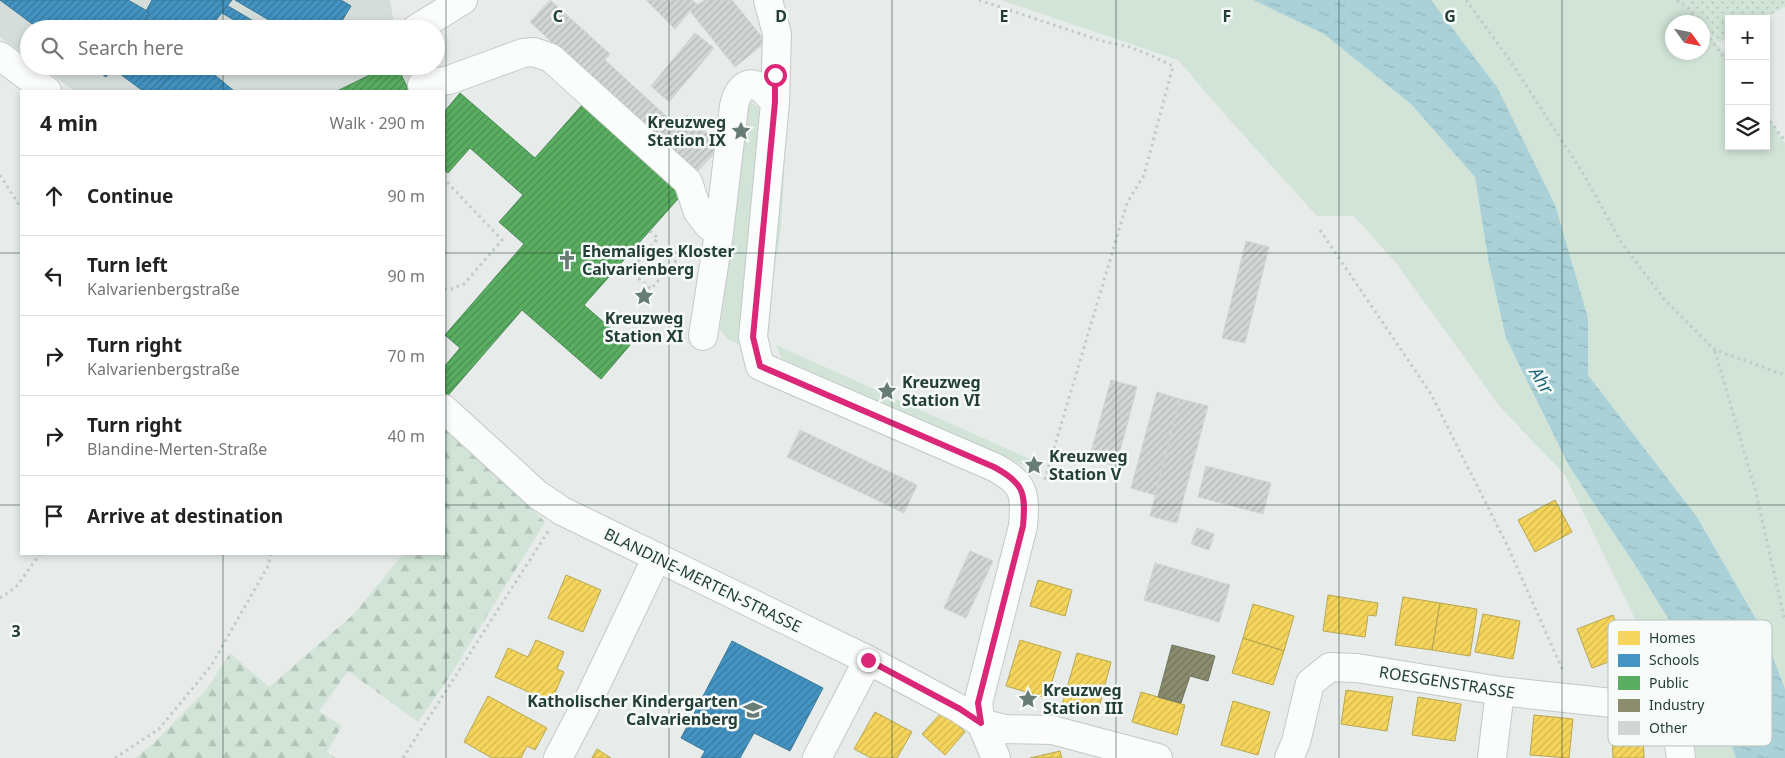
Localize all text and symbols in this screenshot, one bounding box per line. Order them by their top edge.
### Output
text: C [553,5,563,27]
text: D [775,5,787,27]
text: E [1000,5,1009,27]
text: F [1223,5,1231,27]
text: G [1444,5,1456,27]
north arrow [1665,15,1710,60]
map controls [1725,15,1770,150]
button: + [1725,15,1770,60]
search box [20,20,445,75]
icon: search [38,34,66,62]
text: Search here [78,35,184,61]
button: − [1725,60,1770,105]
route start [764,64,787,87]
button: layers [1725,105,1770,150]
text: 4 min [40,109,98,137]
place label: Kreuzweg Station IX [647,111,726,151]
text: Walk · 290 m [330,112,425,134]
place icon: Kreuzweg Station IX [730,120,752,142]
icon: ahead [40,182,68,210]
text: Continue [87,183,173,209]
text: 90 m [388,185,425,207]
place label: Ehemaliges Kloster Calvarienberg [582,240,735,280]
church icon: Ehemaliges Kloster Calvarienberg [556,249,578,271]
text: Turn left [87,252,168,278]
icon: left [40,262,68,290]
text: 90 m [388,265,425,287]
text: Kalvarienbergstraße [87,278,240,300]
place icon: Kreuzweg Station XI [633,285,655,307]
place label: Kreuzweg Station XI [605,307,683,347]
text: Turn right [87,332,182,358]
icon: right [40,342,68,370]
text: 70 m [388,345,425,367]
text: Kalvarienbergstraße [87,358,240,380]
water label: Ahr [1523,360,1560,399]
place label: Kreuzweg Station VI [902,371,981,411]
place icon: Kreuzweg Station VI [876,380,898,402]
text: Turn right [87,412,182,438]
icon: right [40,422,68,450]
text: 40 m [388,425,425,447]
text: Blandine-Merten-Straße [87,438,267,460]
place label: Kreuzweg Station V [1049,445,1128,485]
place icon: Kreuzweg Station V [1023,454,1045,476]
icon: arrive [40,502,68,530]
text: Arrive at destination [87,503,283,529]
street label: BLANDINE-MERTEN-STRASSE [601,522,805,638]
text: 3 [11,620,21,642]
legend [1608,620,1772,746]
text: Homes [1649,628,1696,647]
route end [857,649,880,672]
text: Schools [1649,650,1700,669]
street label: ROESGENSTRASSE [1378,660,1516,704]
text: Public [1649,673,1689,692]
place label: Kreuzweg Station III [1043,679,1123,719]
place icon: Kreuzweg Station III [1017,688,1039,710]
place label: Katholischer Kindergarten Calvarienberg [527,690,738,730]
text: Industry [1649,695,1705,714]
school or university icon: Katholischer Kindergarten Calvarienberg [742,699,764,721]
text: Other [1649,718,1688,737]

